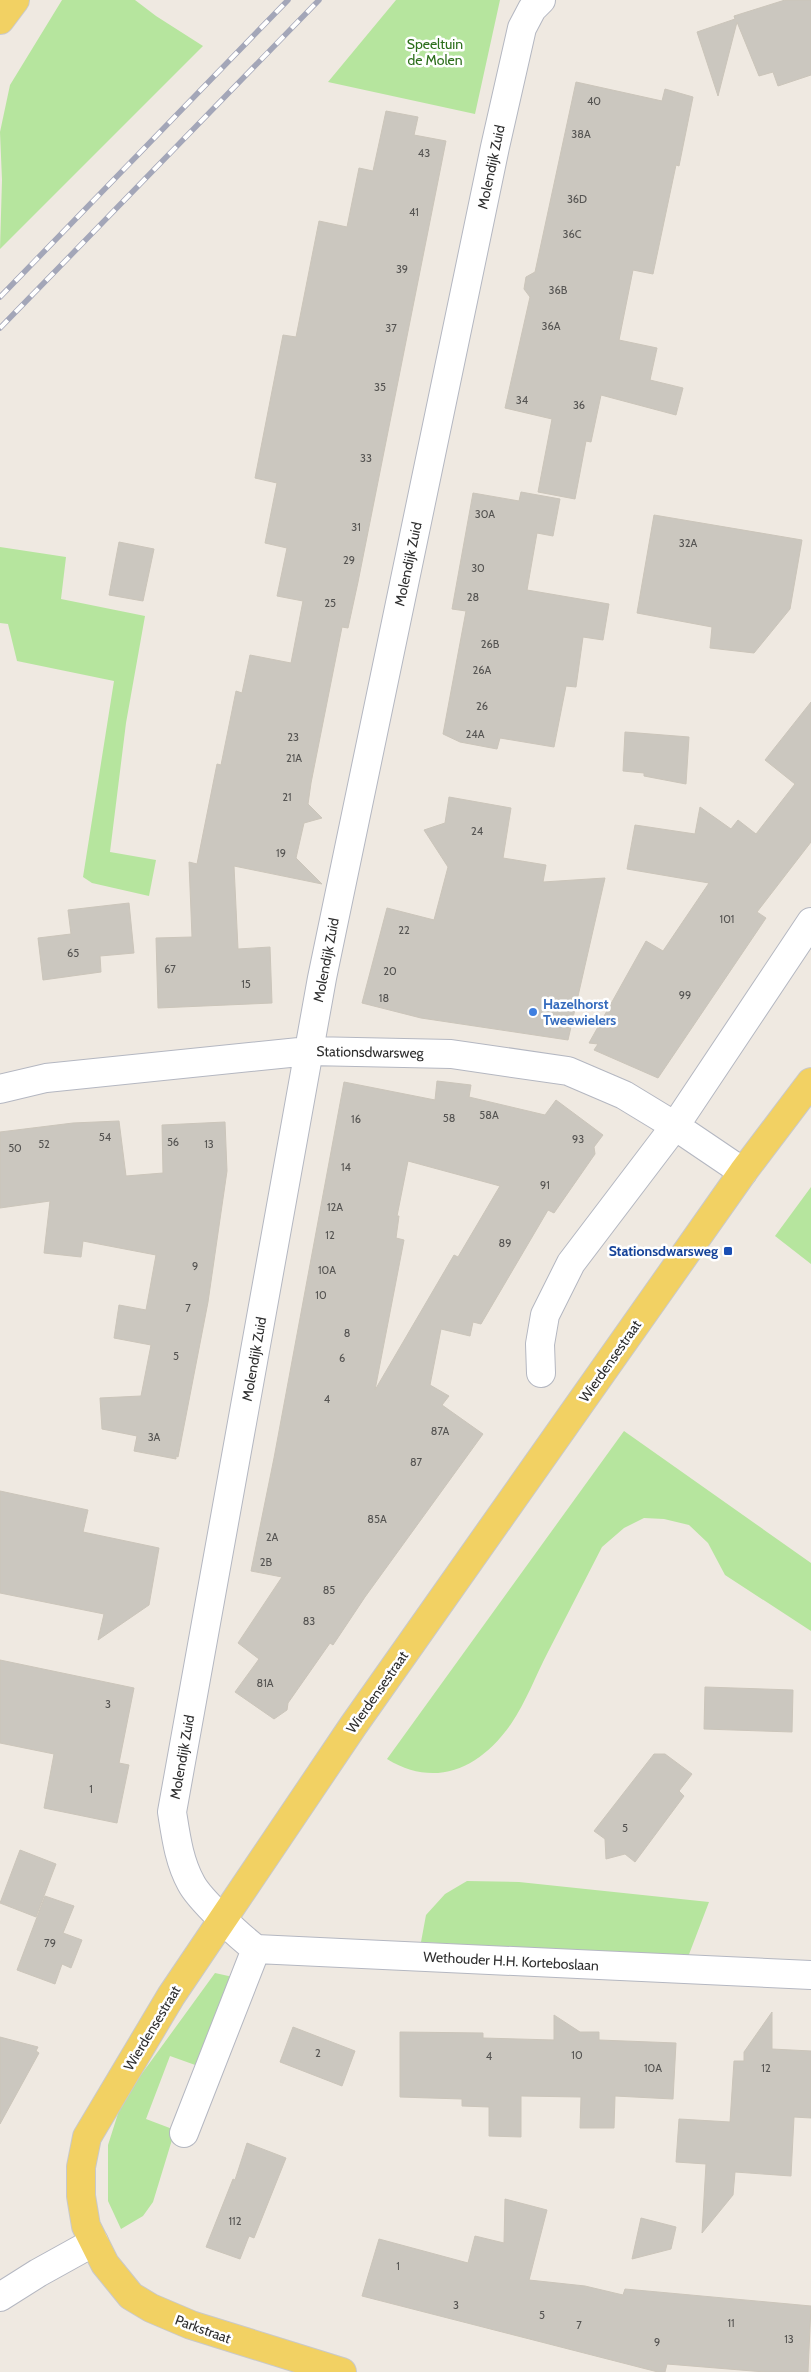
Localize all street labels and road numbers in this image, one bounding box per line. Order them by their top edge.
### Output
street label: Molendijk Zuid [473,123,509,211]
street label: Molendijk Zuid [390,520,426,608]
street label: Molendijk Zuid [309,916,343,1004]
street label: Stationsdwarsweg [316,1042,425,1062]
street label: Molendijk Zuid [238,1315,270,1403]
street label: Wierdensestraat [575,1316,645,1406]
street label: Wierdensestraat [342,1647,412,1737]
street label: Molendijk Zuid [166,1713,198,1801]
street label: Wethouder H.H. Korteboslaan [423,1947,599,1975]
street label: Wierdensestraat [120,1982,185,2074]
street label: Parkstraat [173,2311,234,2347]

